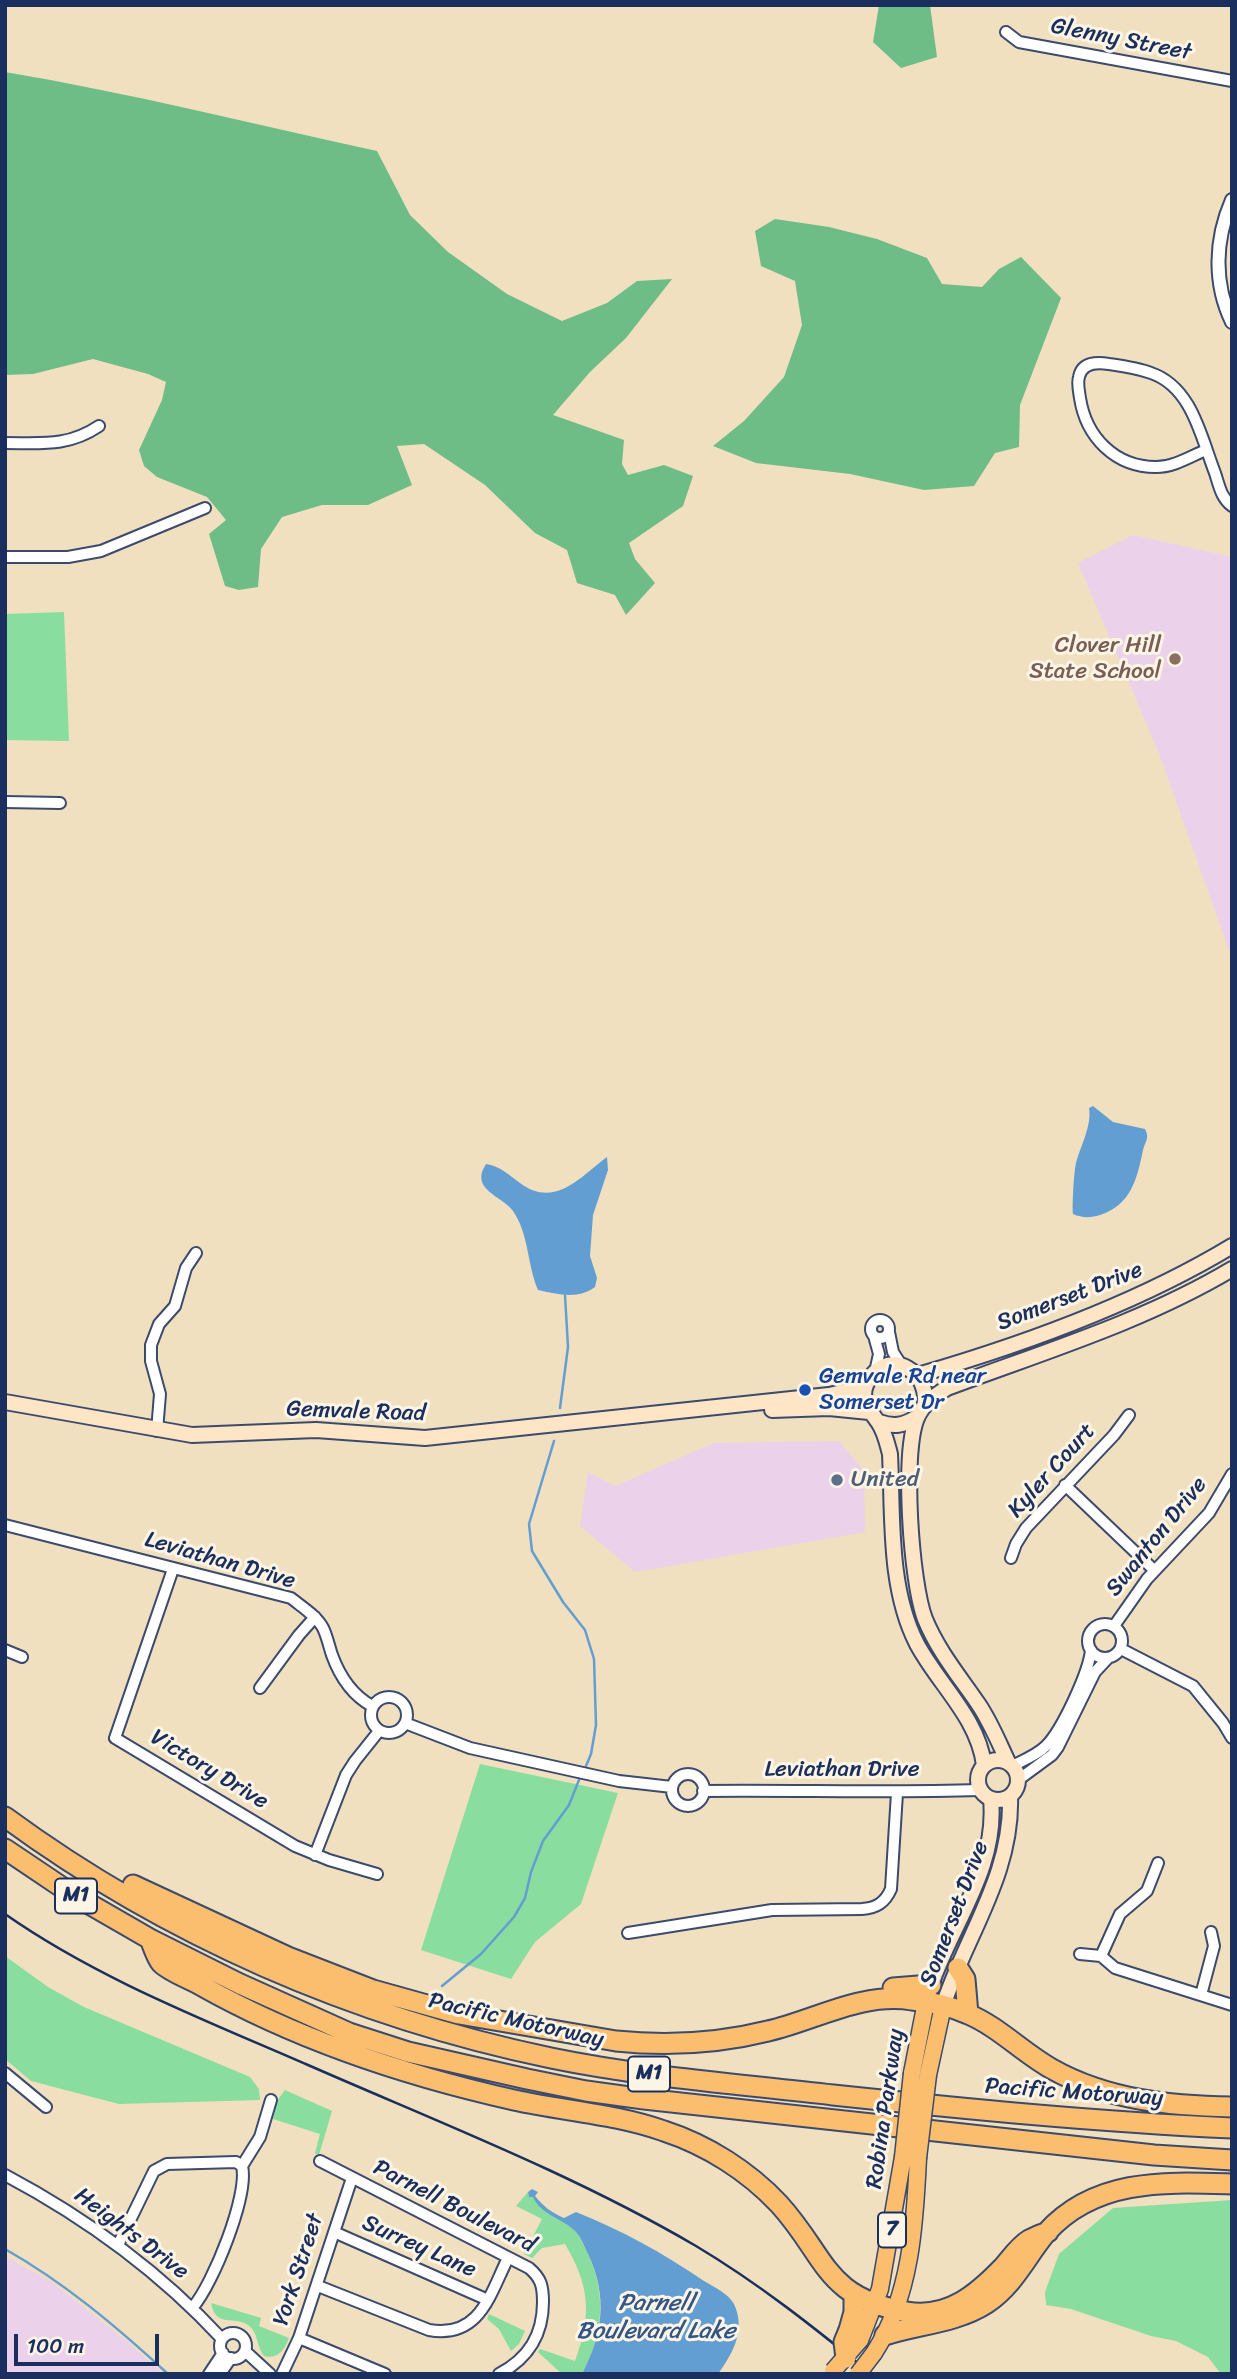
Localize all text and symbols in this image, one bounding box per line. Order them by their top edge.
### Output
street label: Glenny Street [1049,13,1193,67]
place label: Clover Hill State School [1029,632,1161,686]
marker: Clover Hill State School [1167,651,1183,667]
street label: Somerset Drive [993,1257,1147,1337]
place label: Gemvale Rd near Somerset Dr [819,1363,986,1417]
marker: Gemvale Rd near Somerset Dr [797,1382,813,1398]
street label: Gemvale Road [286,1396,426,1428]
street label: Kyler Court [1002,1418,1102,1524]
place label: United [851,1466,919,1494]
marker: United [829,1472,845,1488]
street label: Swanton Drive [1100,1472,1214,1602]
street label: Leviathan Drive [142,1526,298,1596]
street label: Victory Drive [145,1724,273,1816]
street label: Leviathan Drive [764,1756,920,1784]
street label: Somerset Drive [915,1837,995,1991]
road number: M1 [55,1878,97,1913]
street label: Pacific Motorway [426,1987,606,2055]
street label: Robina Parkway [861,2027,911,2191]
road number: M1 [628,2056,670,2092]
street label: Pacific Motorway [984,2073,1164,2113]
street label: Parnell Boulevard [368,2154,540,2260]
street label: Heights Drive [68,2182,194,2286]
street label: York Street [268,2210,330,2330]
street label: Surrey Lane [358,2210,480,2284]
road number: 7 [878,2212,906,2248]
water label: Parnell Boulevard Lake [577,2290,735,2346]
scale bar [18,2320,163,2364]
text: 100 m [27,2327,84,2365]

